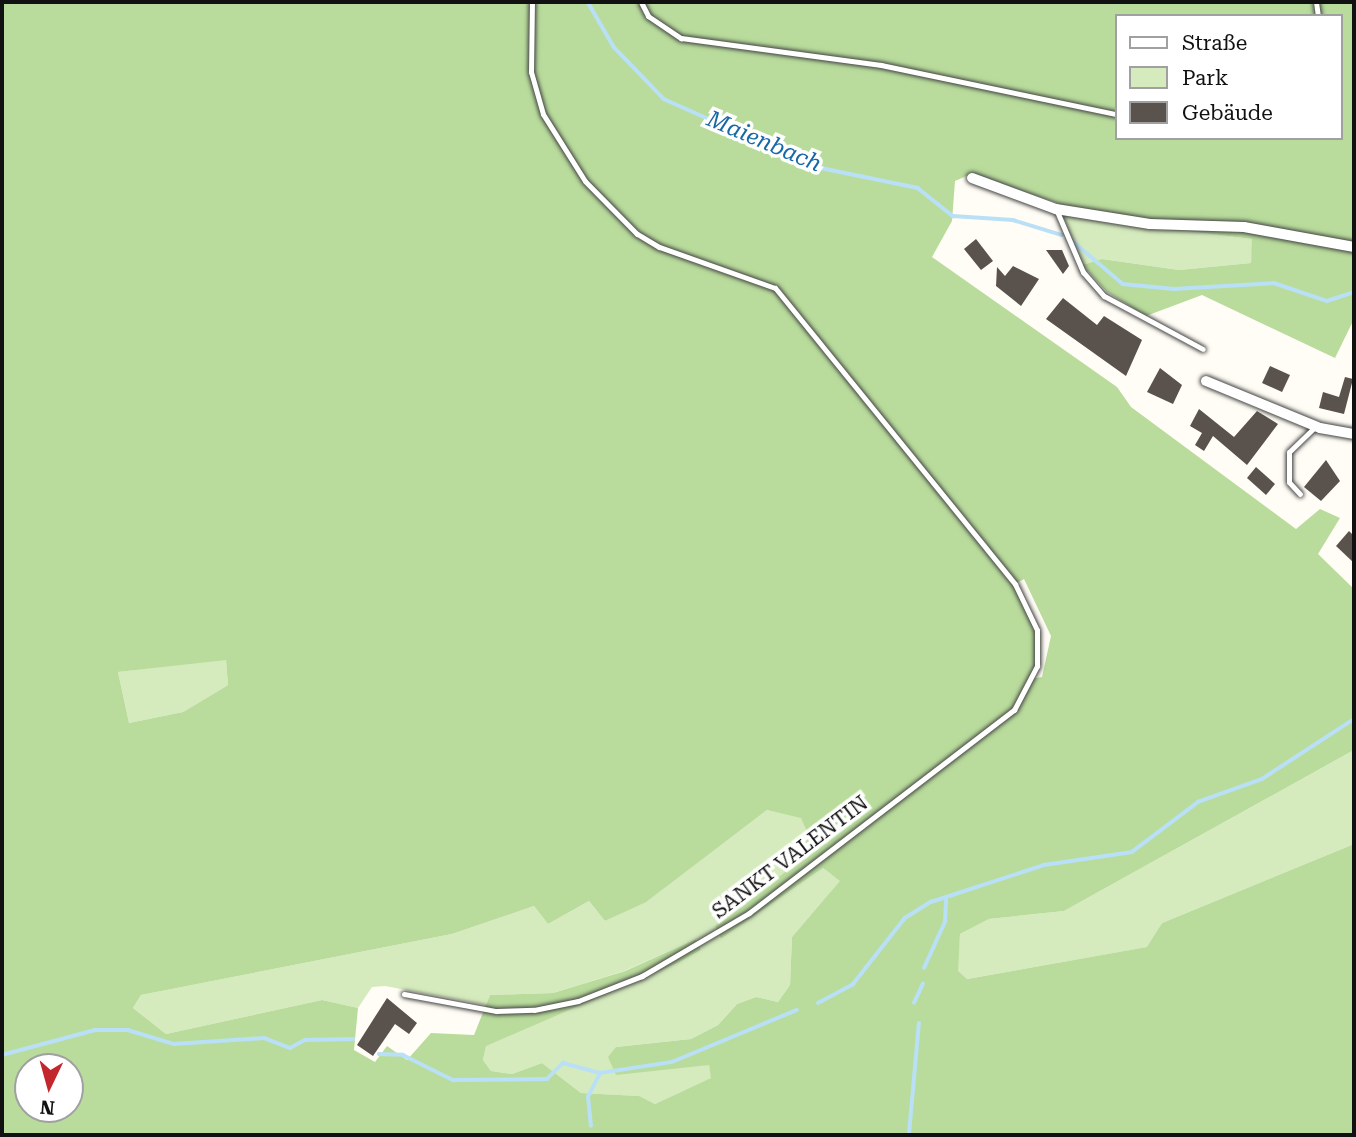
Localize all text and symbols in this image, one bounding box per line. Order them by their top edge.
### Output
legend [1114,14,1342,140]
text: Straße [1182,31,1247,55]
text: Park [1182,66,1228,90]
text: Gebäude [1182,101,1273,125]
water label: Maienbach [703,105,825,179]
street label: SANKT VALENTIN [707,790,873,924]
north arrow [14,1053,84,1123]
text: N [39,1095,56,1120]

